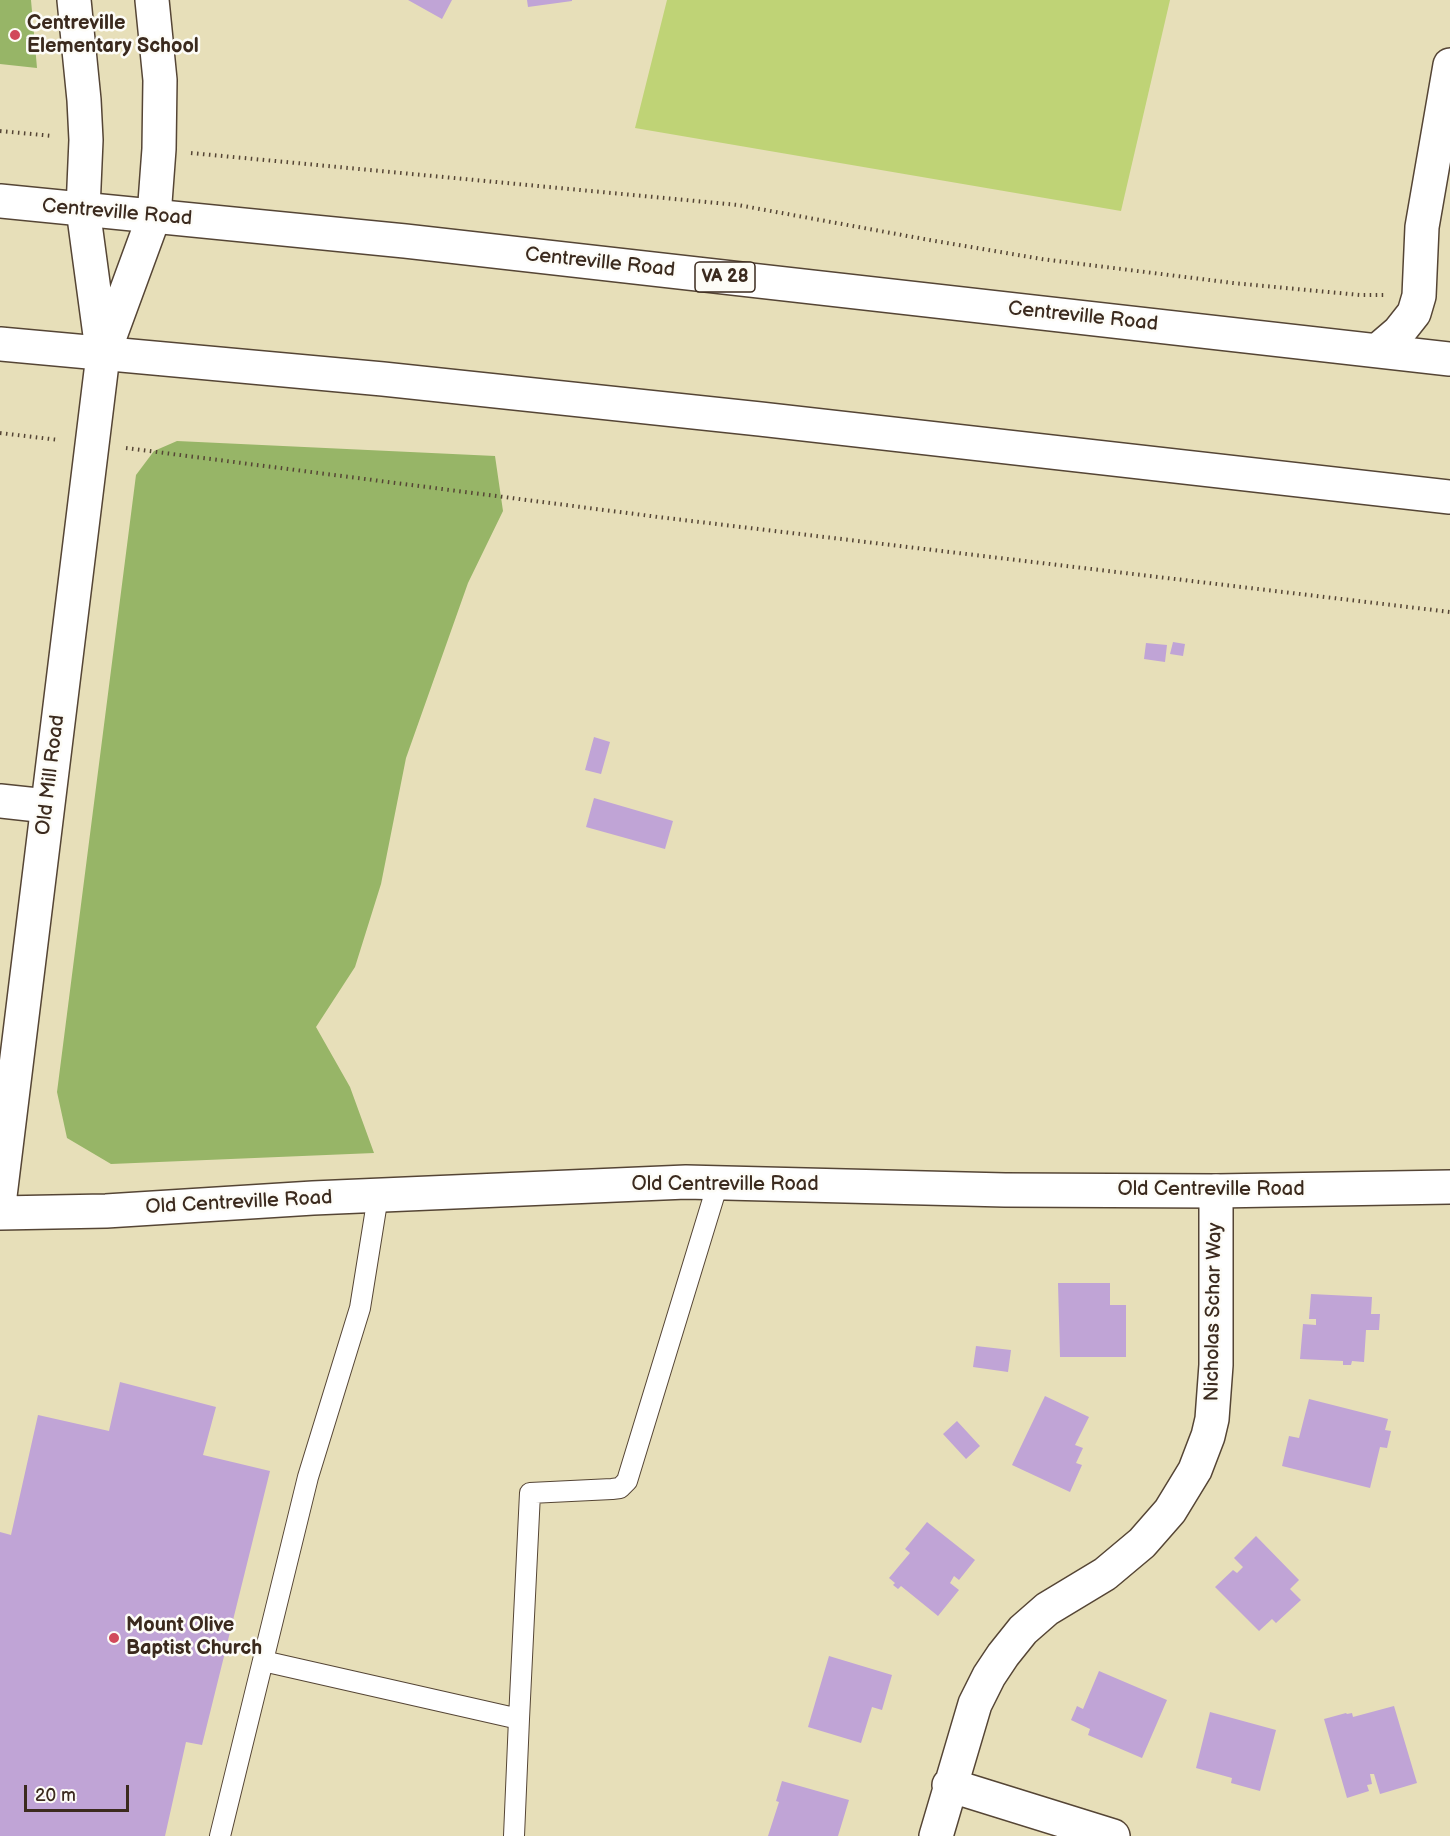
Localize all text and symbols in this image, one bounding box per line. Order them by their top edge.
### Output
place label: Centreville Elementary School [27,12,199,59]
marker: Centreville Elementary School [8,28,22,42]
street label: Centreville Road [41,194,193,232]
street label: Centreville Road [524,243,676,283]
road number: VA 28 [695,262,755,292]
street label: Centreville Road [1007,297,1159,337]
street label: Old Mill Road [32,713,70,837]
street label: Old Centreville Road [631,1173,819,1197]
street label: Old Centreville Road [1117,1178,1305,1202]
street label: Old Centreville Road [145,1186,333,1220]
street label: Nicholas Schar Way [1200,1222,1228,1402]
place label: Mount Olive Baptist Church [126,1614,262,1661]
marker: Mount Olive Baptist Church [107,1631,121,1645]
scale bar [27,1773,132,1811]
text: 20 m [35,1785,76,1806]

